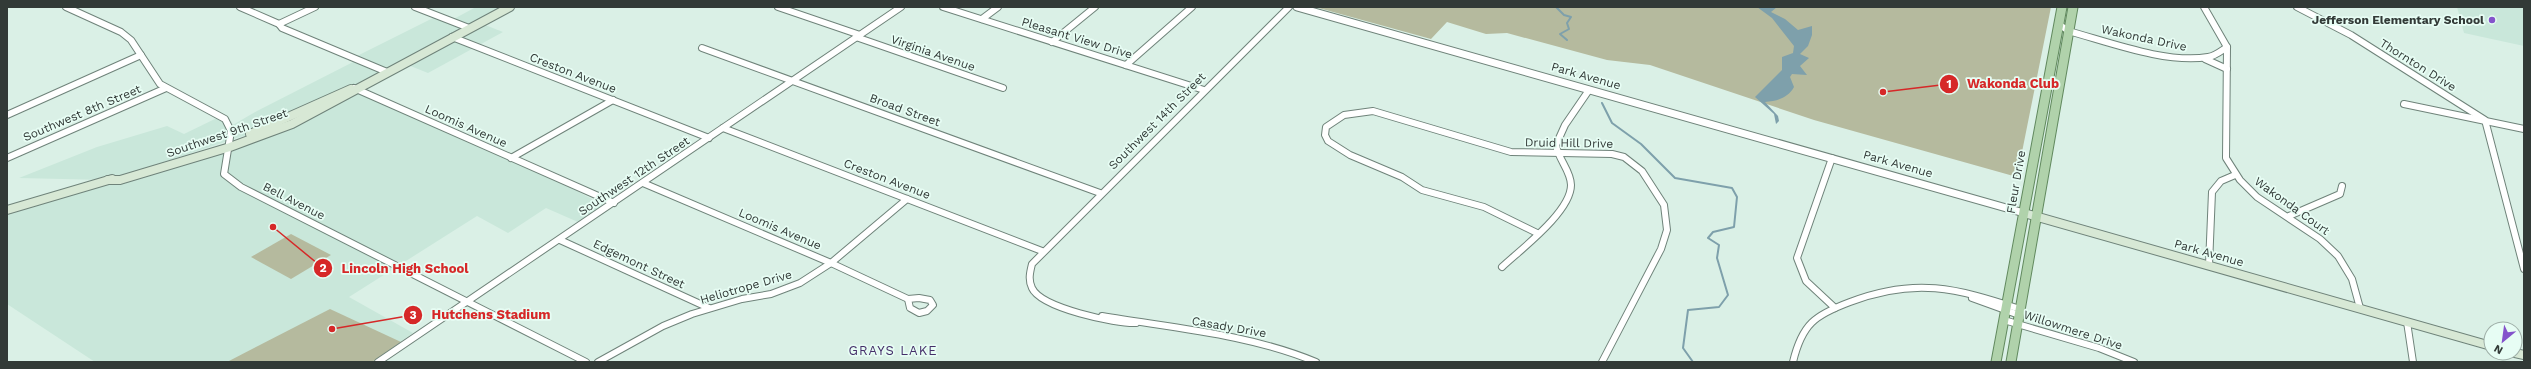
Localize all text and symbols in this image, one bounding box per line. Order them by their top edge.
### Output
place label: Jefferson Elementary School [2312,13,2484,27]
street label: Pleasant View Drive [1020,14,1134,62]
marker: Jefferson Elementary School [2487,15,2497,25]
street label: Wakonda Drive [2100,22,2188,54]
street label: Virginia Avenue [889,32,977,74]
street label: Thornton Drive [2377,36,2459,94]
street label: Creston Avenue [528,50,618,96]
street label: Park Avenue [1550,59,1622,93]
street label: Southwest 14th Street [1106,70,1208,172]
callout: Wakonda Club [1939,71,2067,96]
text: Wakonda Club [1967,76,2059,91]
text: 1 [1946,77,1952,91]
street label: Southwest 8th Street [21,82,143,144]
street label: Broad Street [868,91,942,129]
street label: Loomis Avenue [423,102,509,150]
street label: Southwest 9th Street [165,106,289,160]
street label: Southwest 12th Street [576,134,692,218]
street label: Druid Hill Drive [1525,135,1613,151]
street label: Park Avenue [1862,147,1934,181]
street label: Fleur Drive [2004,149,2028,215]
street label: Creston Avenue [842,156,932,202]
street label: Wakonda Court [2252,174,2332,238]
street label: Bell Avenue [261,179,327,223]
street label: Loomis Avenue [737,205,823,253]
street label: Park Avenue [2173,236,2245,270]
street label: Edgemont Street [591,237,687,291]
callout: Lincoln High School [313,256,476,281]
text: 2 [319,261,327,275]
text: Lincoln High School [342,261,469,276]
street label: Heliotrope Drive [698,267,794,307]
callout: Hutchens Stadium [403,302,558,327]
text: Hutchens Stadium [432,307,550,322]
street label: Willowmere Drive [2022,307,2124,353]
text: 3 [409,308,417,322]
street label: Casady Drive [1191,314,1267,340]
north arrow [2483,321,2523,361]
text: N [2492,342,2505,357]
district label: GRAYS LAKE [849,343,937,358]

